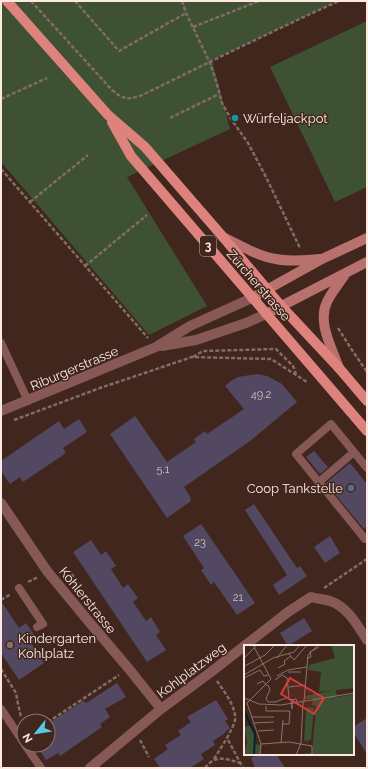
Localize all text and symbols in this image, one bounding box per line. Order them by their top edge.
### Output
place label: Würfeljackpot [243,111,328,126]
marker: Würfeljackpot [230,113,240,123]
road number: 3 [200,236,216,256]
street label: Zürcherstrasse [224,247,294,324]
street label: Riburgerstrasse [28,343,121,394]
house number: 49.2 [251,388,271,401]
house number: 5.1 [157,463,170,476]
place label: Coop Tankstelle [247,481,343,496]
marker: Coop Tankstelle [346,483,356,493]
house number: 23 [194,536,206,549]
street label: Köhlerstrasse [56,564,119,637]
house number: 21 [233,591,244,604]
place label: Kindergarten Kohlplatz [18,631,96,661]
marker: Kindergarten Kohlplatz [5,640,15,650]
street label: Kohlplatzweg [154,640,229,701]
inset map [244,645,354,755]
north arrow [16,713,56,753]
text: N [20,731,36,745]

